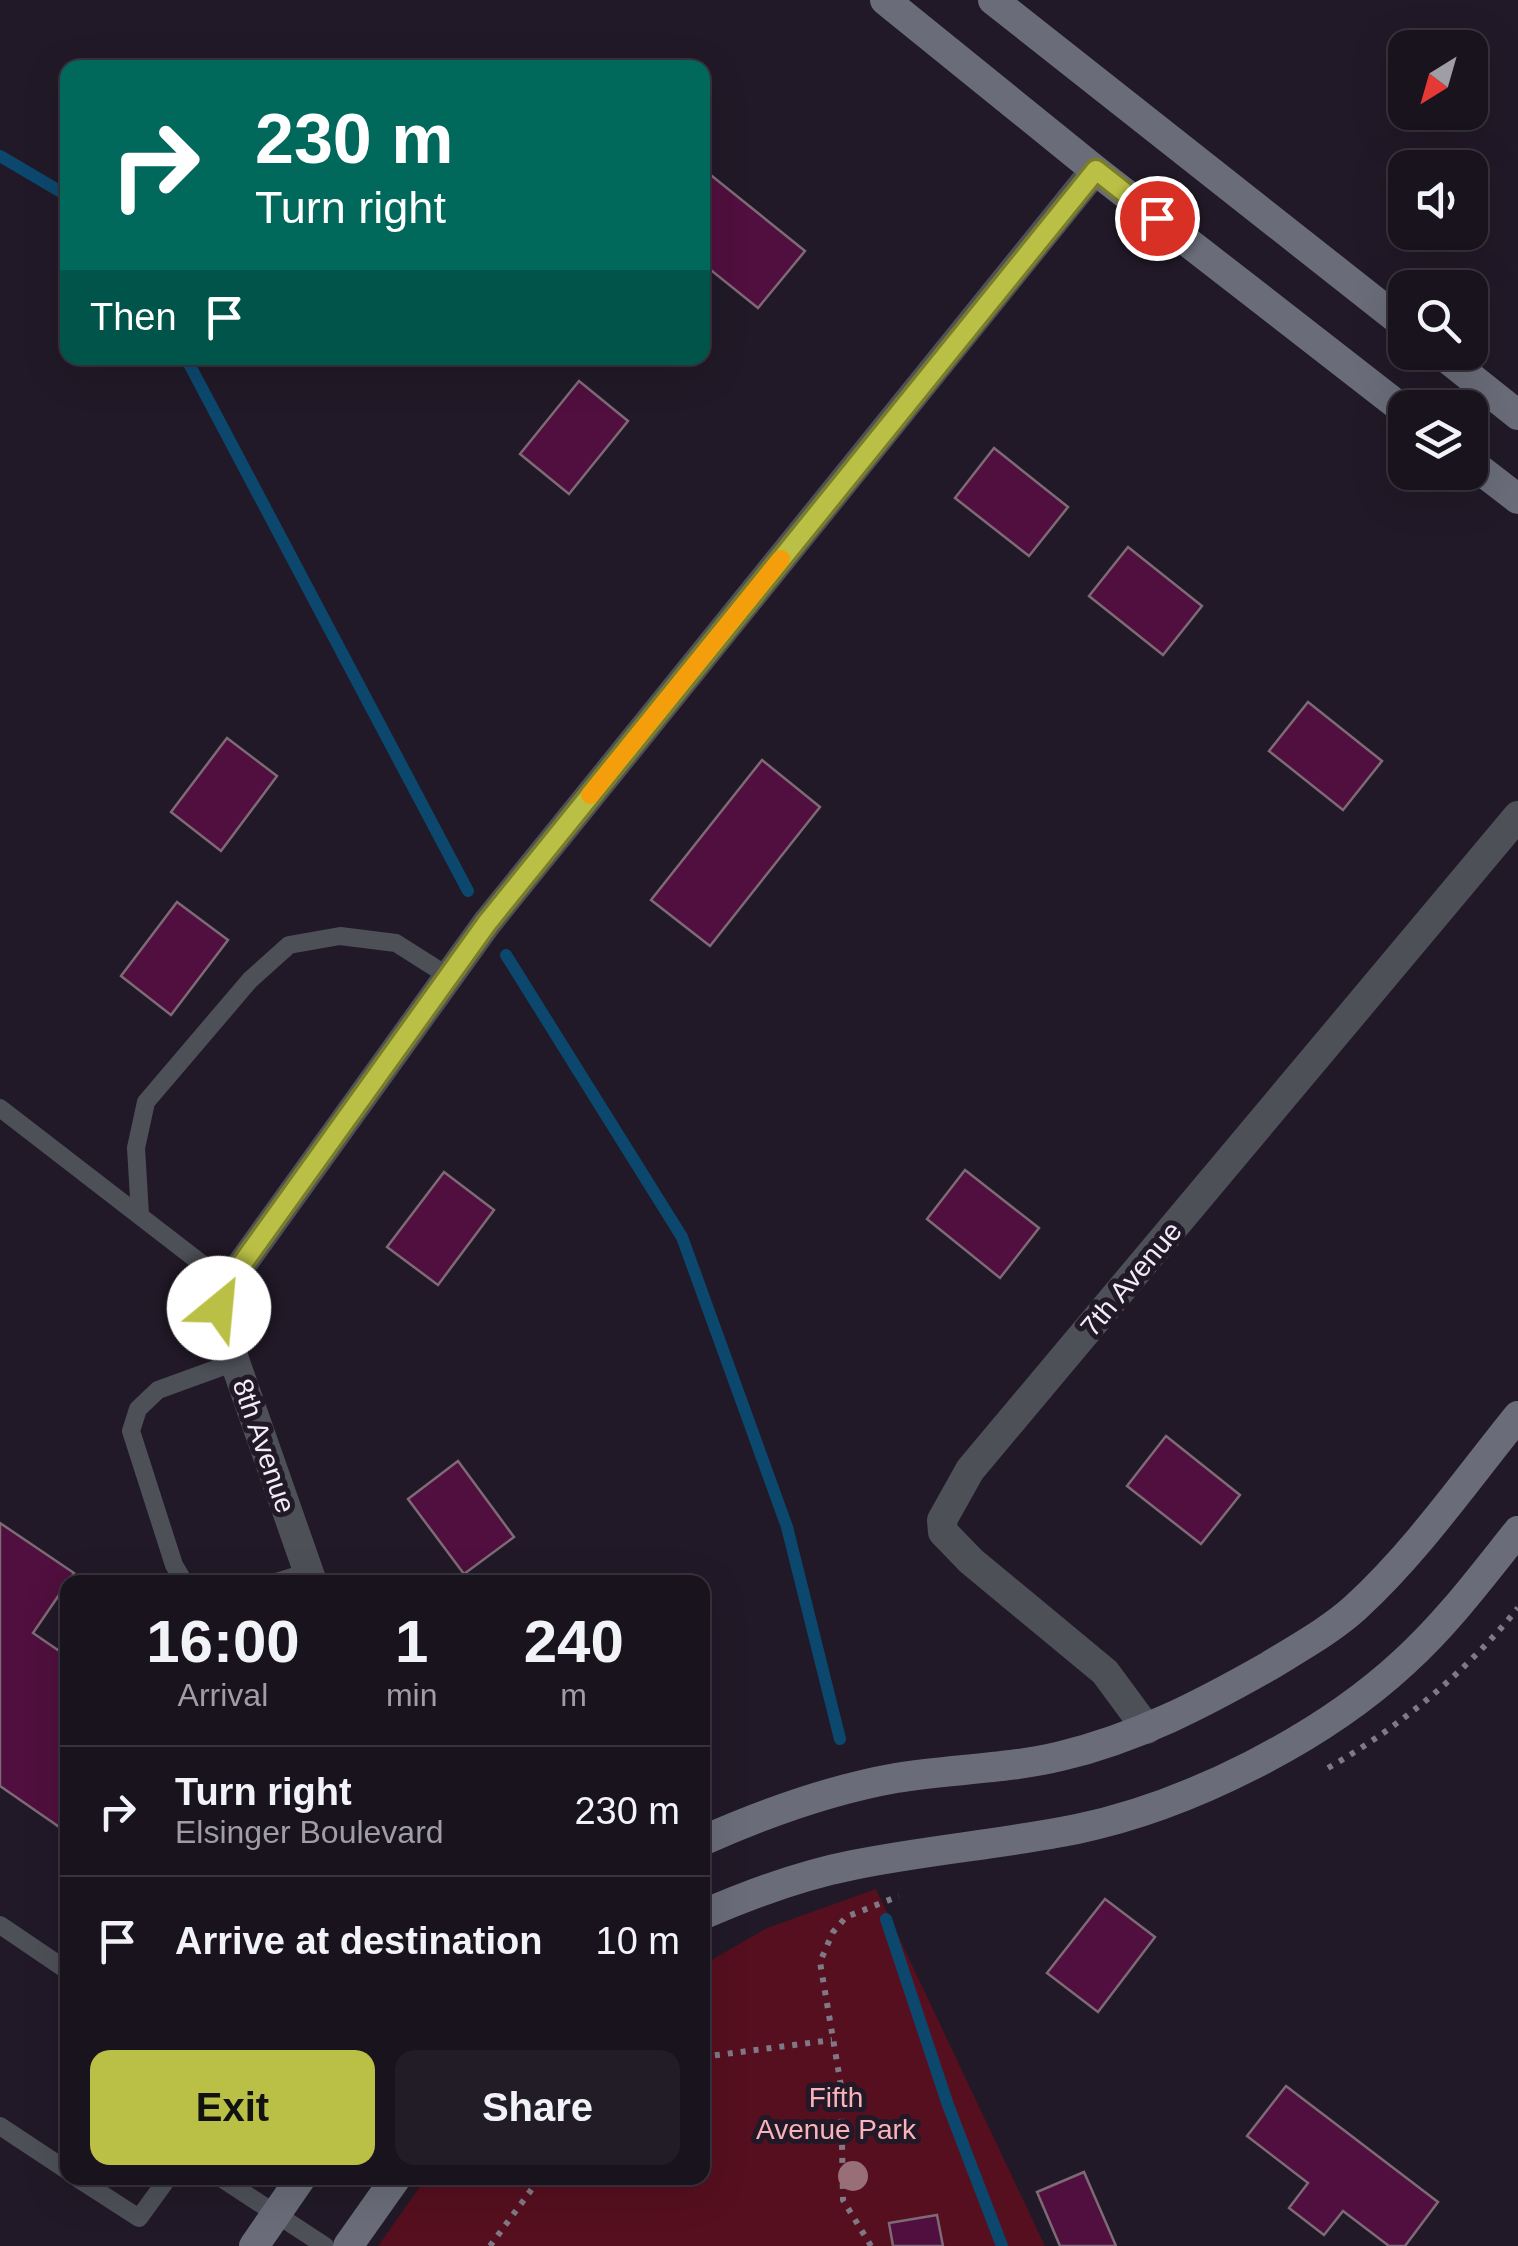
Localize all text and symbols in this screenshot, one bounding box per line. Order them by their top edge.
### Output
north arrow [1388,30,1488,130]
map controls [1388,30,1488,490]
icon: right [90,100,220,230]
text: 230 m [255,100,453,178]
button: sound [1388,150,1488,250]
pin [1115,176,1200,261]
text: Turn right [255,182,446,233]
icon: arrive [1130,191,1185,246]
button: search [1388,270,1488,370]
icon: arrive [197,290,252,345]
text: Then [90,296,177,338]
button: layers [1388,390,1488,490]
street label: 7th Avenue [1074,1216,1188,1342]
position arrow [167,1256,271,1360]
street label: 8th Avenue [227,1375,301,1517]
text: 16:00 [146,1608,300,1675]
text: 1 [395,1608,428,1675]
text: 240 [524,1608,624,1675]
text: Arrival [178,1677,268,1713]
text: min [386,1677,437,1713]
text: m [560,1677,587,1713]
text: Turn right [175,1771,352,1813]
icon: right [90,1784,145,1839]
text: 230 m [574,1790,680,1832]
text: Elsinger Boulevard [175,1814,444,1850]
icon: arrive [90,1914,145,1969]
text: Arrive at destination [175,1920,542,1962]
text: 10 m [596,1920,680,1962]
button: Exit [90,2050,375,2165]
button: Share [395,2050,680,2165]
park label: Fifth Avenue Park [756,2082,917,2145]

